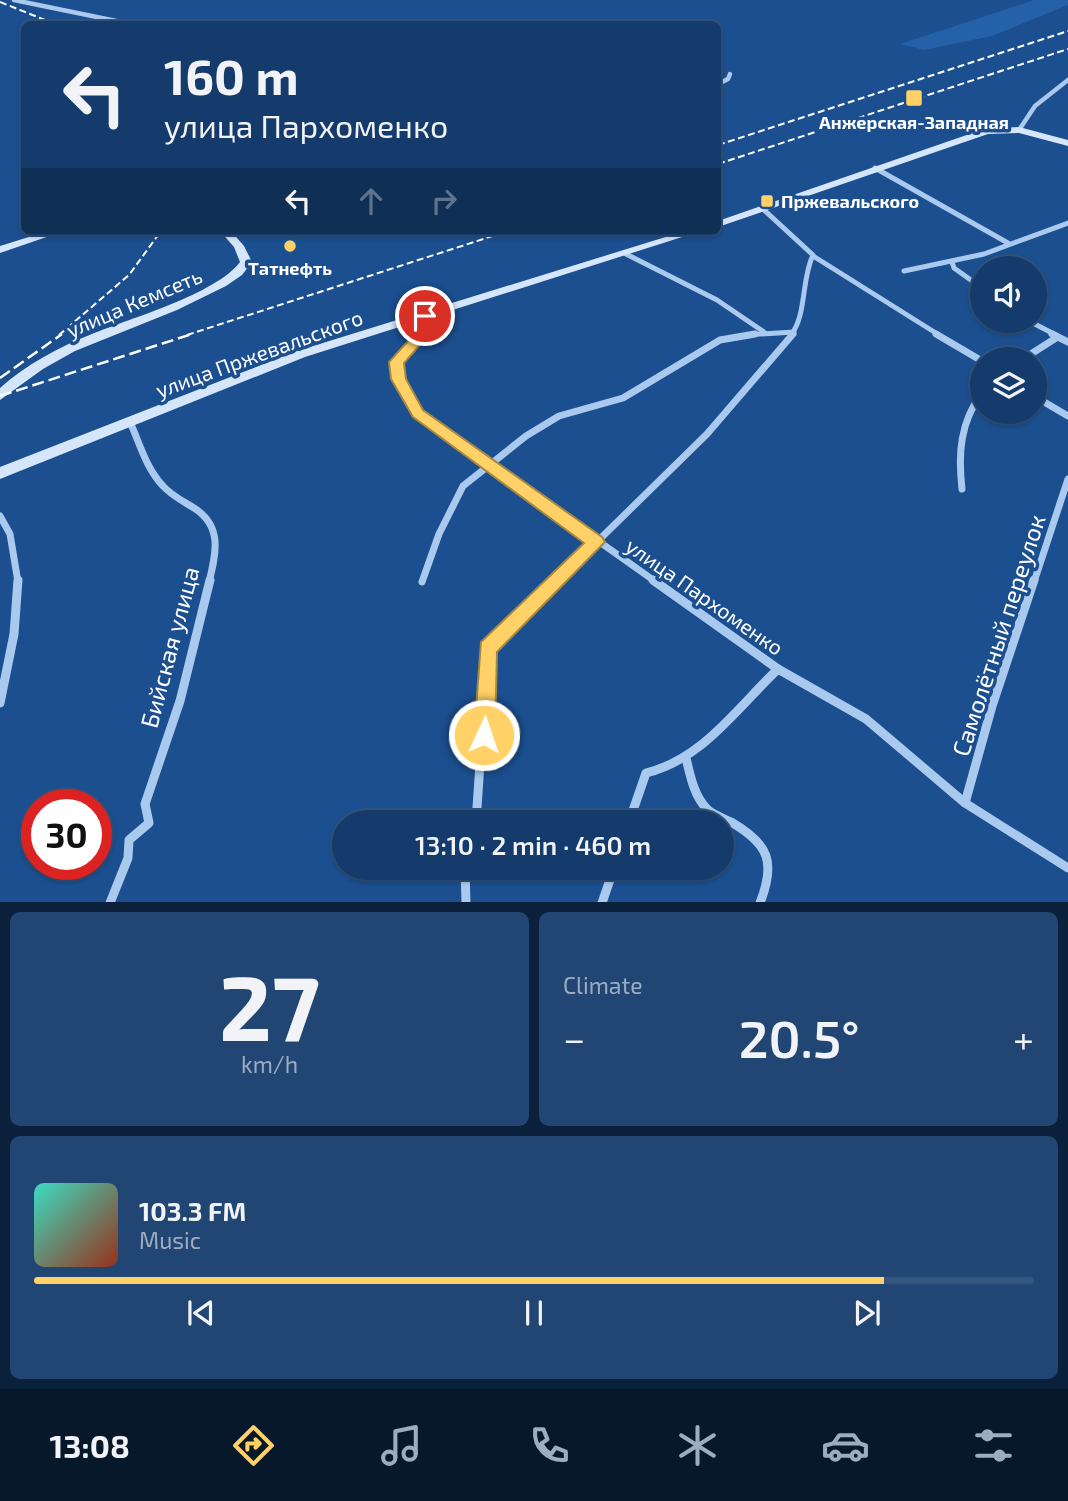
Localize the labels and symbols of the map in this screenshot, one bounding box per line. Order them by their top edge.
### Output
marker: Анжерская-Западная [904,88,924,108]
place label: Анжерская-Западная [819,111,1009,133]
place label: Пржевальского [781,190,919,212]
marker: Пржевальского [759,193,775,209]
marker: Татнефть [282,238,298,254]
place label: Татнефть [248,257,332,279]
street label: улица Кемсеть [62,262,206,343]
pin [395,286,455,346]
street label: улица Пржевальского [152,304,366,403]
street label: Самолётный переулок [945,510,1052,760]
street label: улица Пархоменко [621,532,789,661]
street label: Бийская улица [134,563,205,731]
position arrow [447,698,521,772]
speed limit sign: 30 [21,789,112,880]

